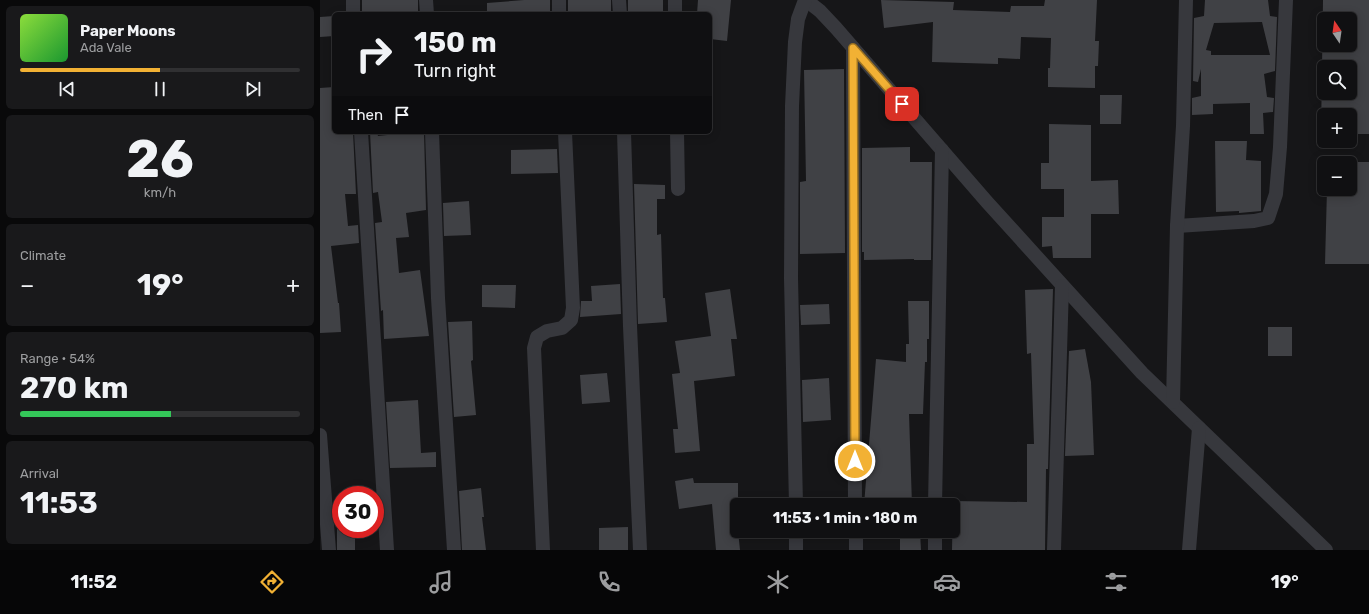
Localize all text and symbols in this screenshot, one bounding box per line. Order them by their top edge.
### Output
north arrow [1317,12,1357,52]
map controls [1317,12,1357,196]
text: Paper Moons [80,22,176,40]
text: 150 m [414,26,497,59]
icon: right [348,28,400,80]
text: Ada Vale [80,40,132,55]
text: Turn right [414,60,496,82]
button: search [1317,60,1357,100]
icon: previous [56,78,78,100]
icon: pause [149,78,171,100]
icon: next [242,78,264,100]
pin [885,87,919,121]
icon: arrive [891,93,913,115]
icon: arrive [391,104,413,126]
text: Then [348,106,383,124]
button: + [1317,108,1357,148]
text: 26 [126,128,194,190]
button: − [1317,156,1357,196]
text: km/h [144,185,176,200]
text: Climate [20,248,66,263]
text: 19° [137,267,184,303]
text: − [20,272,34,299]
text: + [286,272,300,299]
text: Range · 54% [20,351,95,366]
text: 270 km [20,370,129,406]
position arrow [834,440,876,482]
text: Arrival [20,466,59,481]
text: 11:53 [20,485,98,521]
speed limit sign: 30 [332,486,384,538]
text: 11:53 · 1 min · 180 m [773,509,917,527]
icon: directions [258,568,286,596]
icon: music [427,568,455,596]
icon: phone [595,568,623,596]
icon: climate [764,568,792,596]
icon: car [933,568,961,596]
icon: filters [1102,568,1130,596]
text: 11:52 [70,571,117,593]
text: 19° [1271,571,1299,593]

